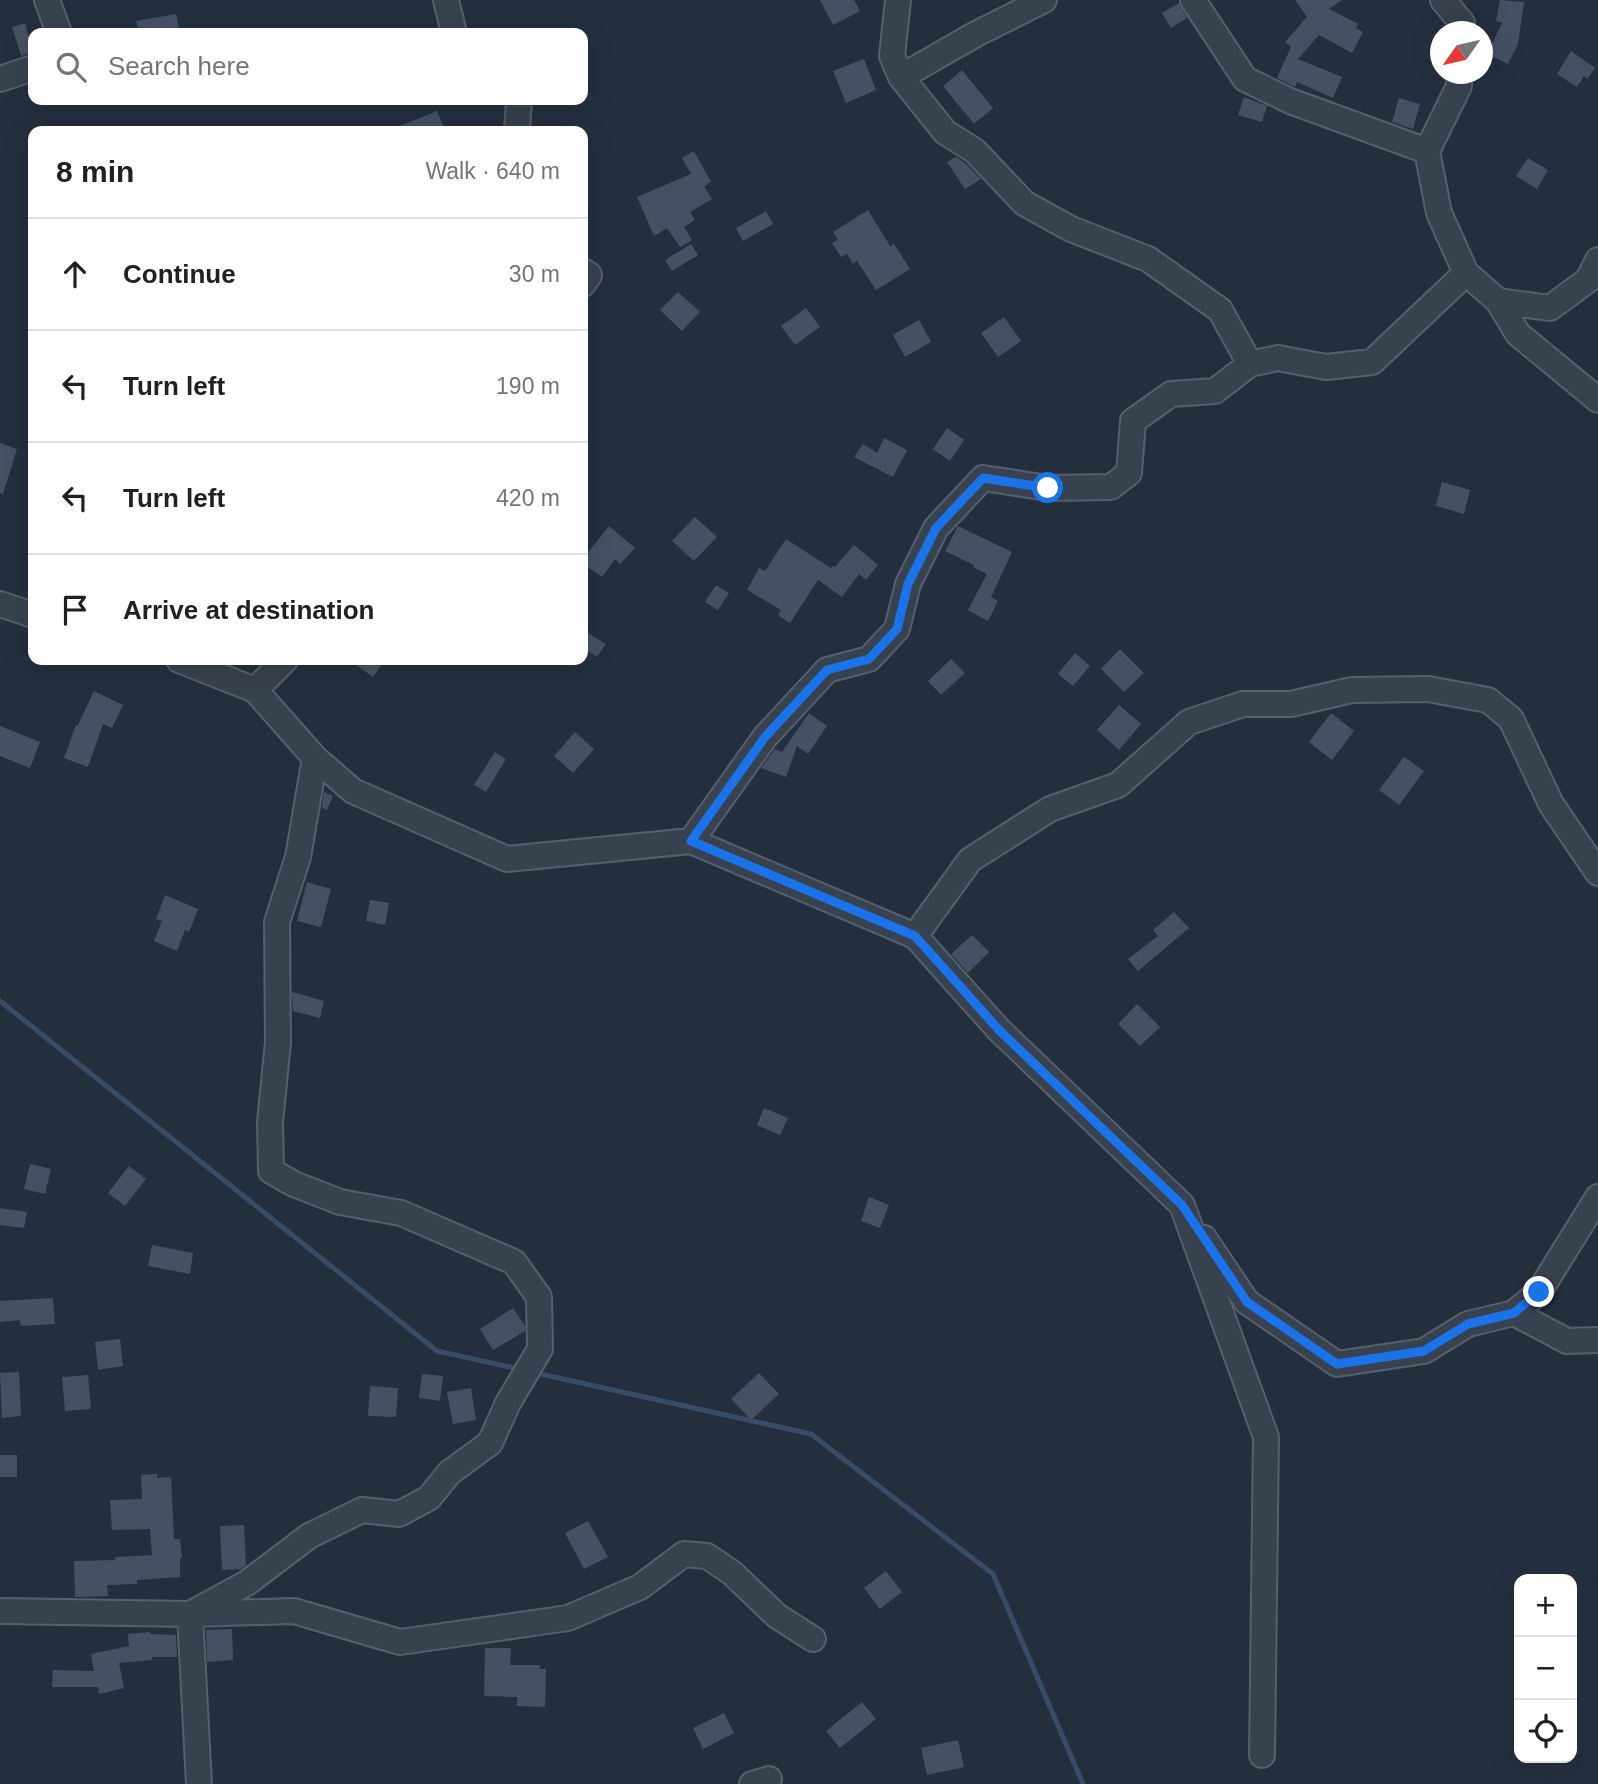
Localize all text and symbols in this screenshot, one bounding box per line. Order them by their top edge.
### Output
north arrow [1430,21,1493,84]
search box [28,28,588,105]
icon: search [52,48,90,86]
text: Search here [108,51,250,81]
text: 8 min [56,155,134,188]
text: Walk · 640 m [425,158,560,184]
icon: ahead [56,255,94,293]
text: Continue [123,259,236,289]
text: 30 m [509,261,560,287]
icon: left [56,367,94,405]
text: Turn left [123,371,225,401]
text: 190 m [496,373,560,399]
route start [1032,472,1063,503]
icon: left [56,479,94,517]
text: Turn left [123,483,225,513]
text: 420 m [496,485,560,511]
icon: arrive [56,591,94,629]
text: Arrive at destination [123,595,374,625]
route end [1523,1276,1554,1307]
map controls [1514,1574,1577,1763]
button: + [1514,1574,1577,1637]
button: − [1514,1637,1577,1700]
button: locate [1514,1700,1577,1763]

